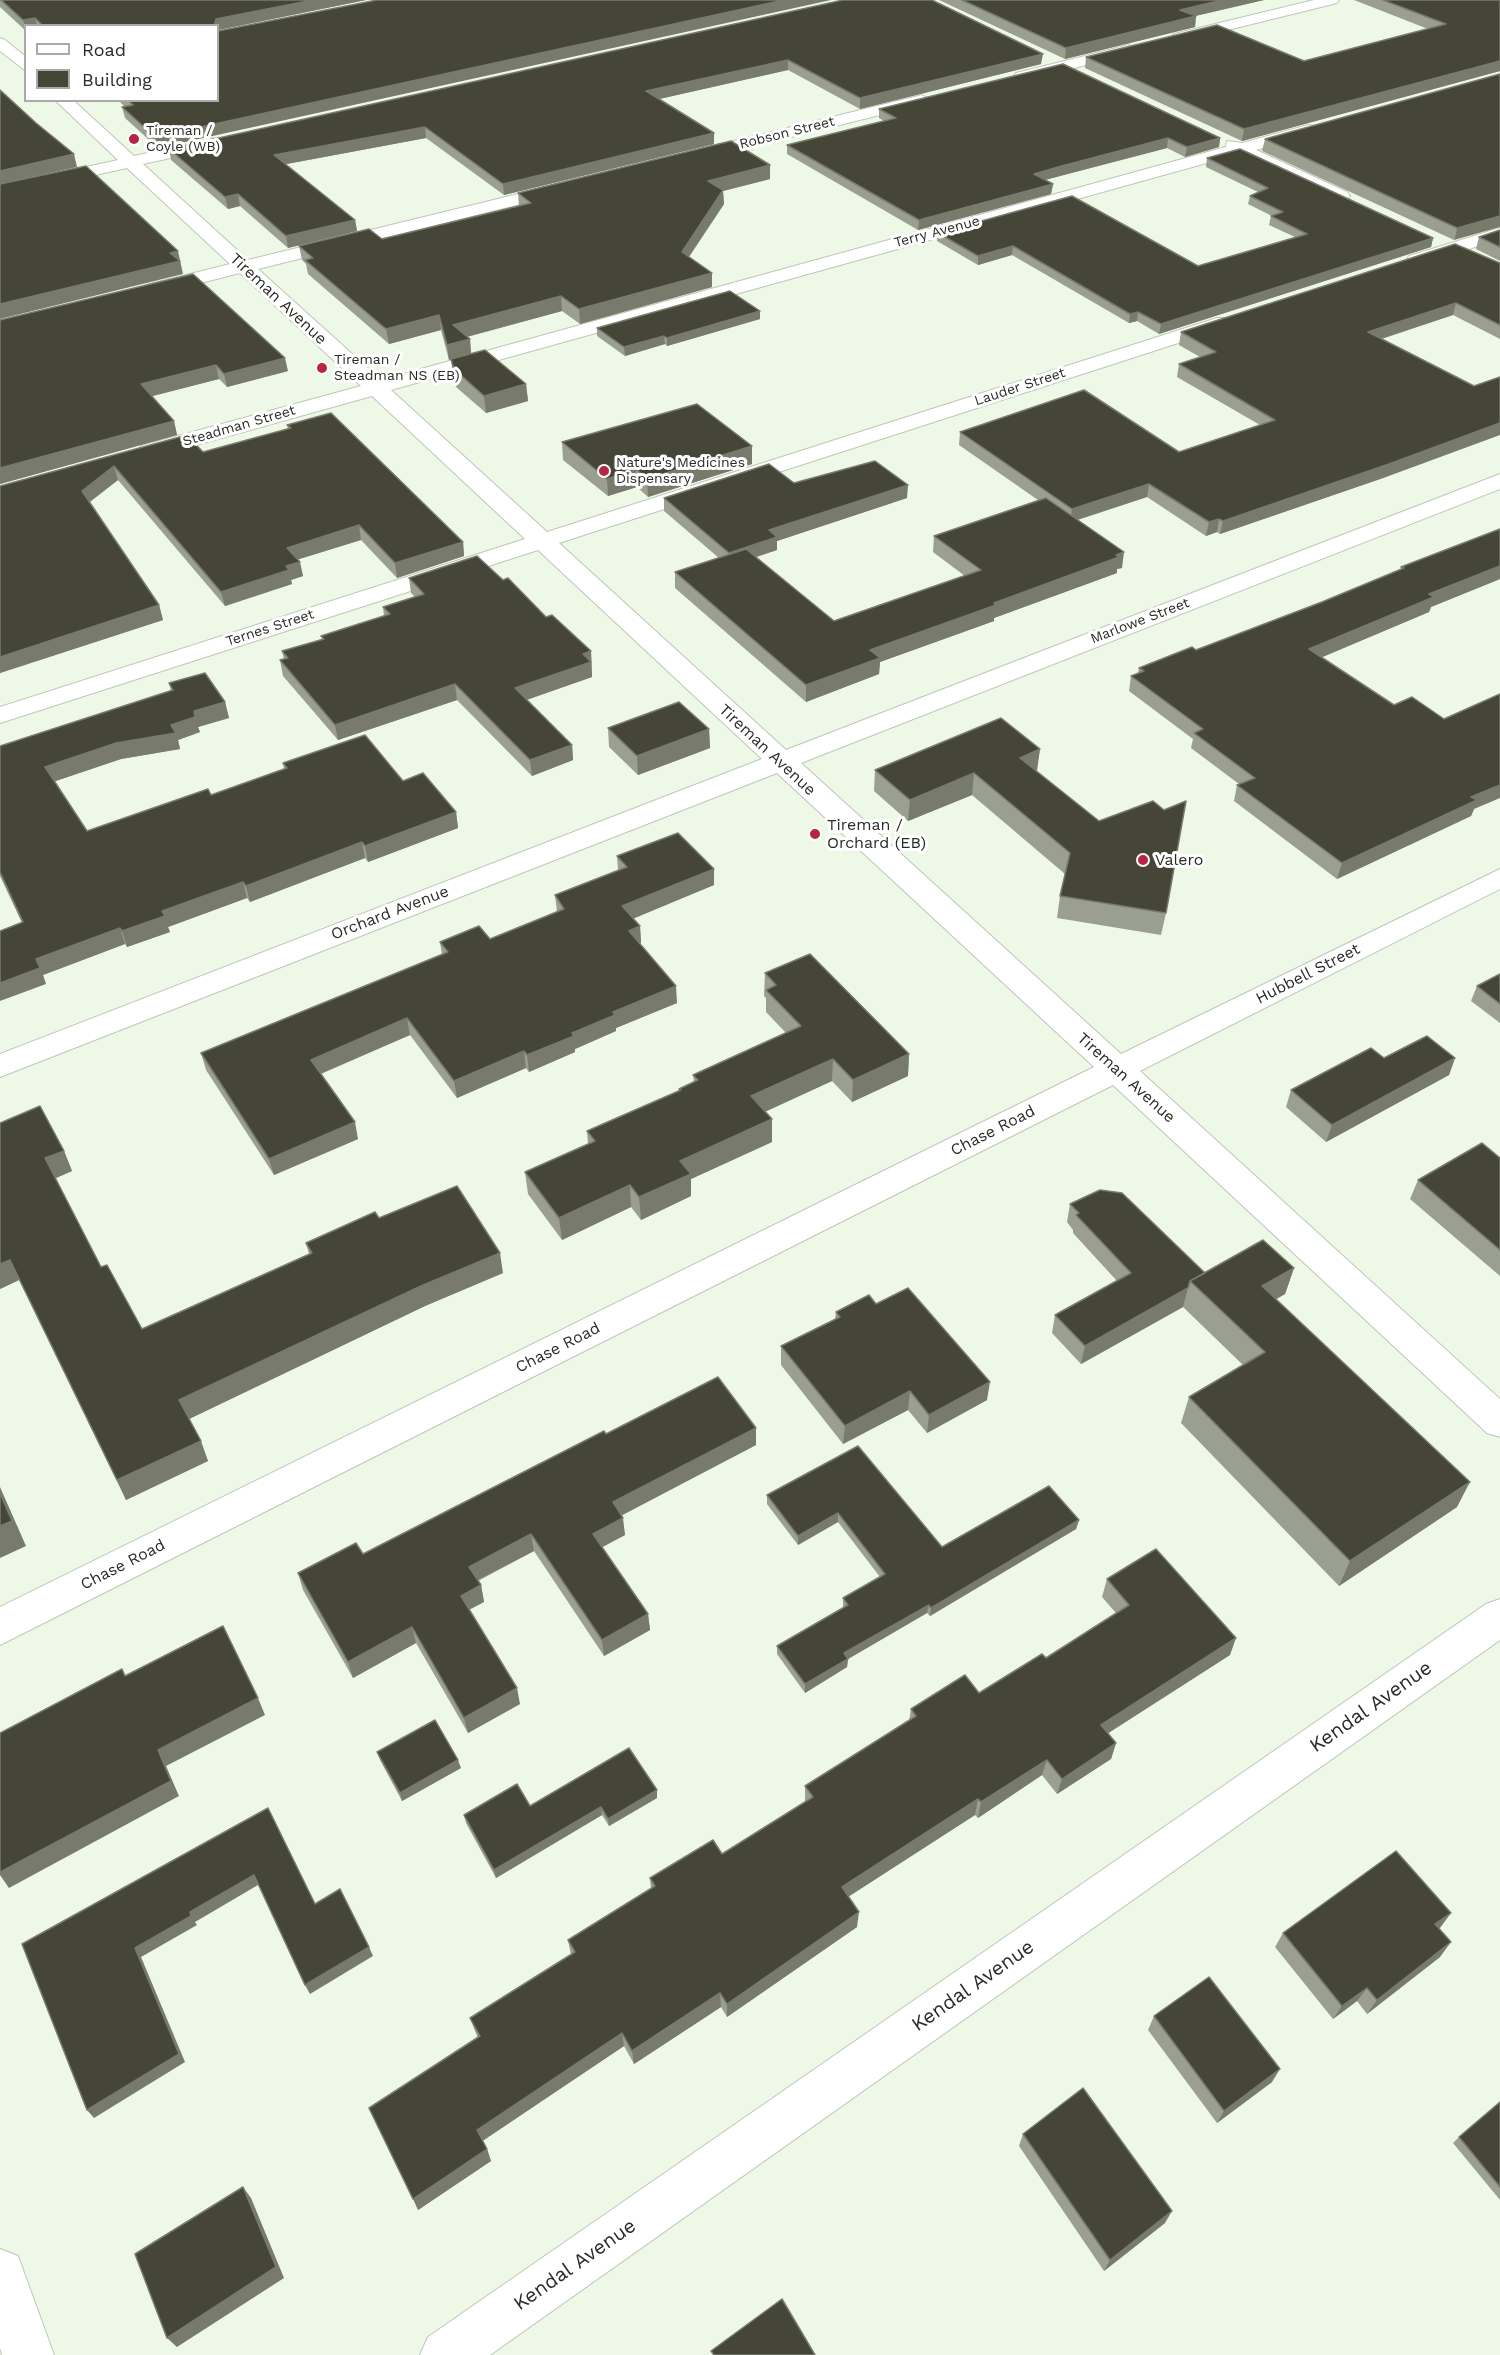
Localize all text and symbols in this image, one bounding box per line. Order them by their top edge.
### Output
legend [24,24,219,102]
text: Road [82,39,126,60]
text: Building [82,69,152,90]
street label: Robson Street [738,113,836,153]
place label: Tireman / Coyle (WB) [146,123,220,156]
marker: Tireman / Coyle (WB) [127,132,141,146]
street label: Terry Avenue [892,213,982,251]
street label: Tireman Avenue [226,249,330,349]
place label: Tireman / Steadman NS (EB) [334,352,460,384]
marker: Tireman / Steadman NS (EB) [315,361,329,375]
street label: Lauder Street [973,364,1067,410]
street label: Steadman Street [181,402,297,450]
place label: Nature's Medicines Dispensary [616,455,745,488]
marker: Nature's Medicines Dispensary [597,464,611,478]
street label: Marlowe Street [1088,594,1192,648]
street label: Ternes Street [224,606,316,650]
street label: Tireman Avenue [715,700,819,800]
place label: Tireman / Orchard (EB) [827,815,926,853]
marker: Tireman / Orchard (EB) [808,827,822,841]
place label: Valero [1155,850,1203,870]
marker: Valero [1136,853,1150,867]
street label: Orchard Avenue [328,882,452,944]
street label: Hubbell Street [1253,940,1363,1008]
street label: Tireman Avenue [1073,1029,1179,1127]
street label: Chase Road [948,1102,1038,1160]
street label: Chase Road [513,1319,603,1377]
street label: Chase Road [78,1536,168,1594]
street label: Kendal Avenue [1305,1656,1437,1758]
street label: Kendal Avenue [907,1935,1039,2037]
street label: Kendal Avenue [509,2214,641,2316]

